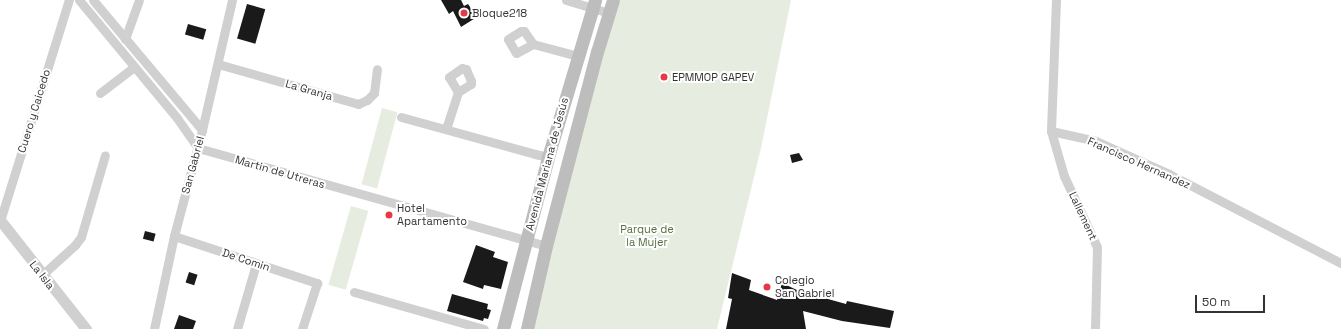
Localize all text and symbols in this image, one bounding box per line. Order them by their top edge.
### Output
place label: Bloque218 [472,6,527,20]
marker: Bloque218 [459,8,469,18]
street label: Cuero y Caicedo [15,68,53,154]
place label: EPMMOP GAPEV [672,70,754,84]
marker: EPMMOP GAPEV [659,72,669,82]
street label: La Granja [284,77,334,103]
street label: Avenida Mariana de Jesús [523,96,571,232]
street label: Francisco Hernandez [1086,134,1192,192]
street label: San Gabriel [179,135,207,195]
street label: Martin de Utreras [234,153,326,191]
street label: Lallement [1066,190,1100,242]
place label: Hotel Apartamento [397,202,467,228]
marker: Hotel Apartamento [384,210,394,220]
park label: Parque de la Mujer [620,223,674,249]
street label: De Comin [220,246,272,274]
street label: La Isla [27,258,57,292]
place label: Colegio San Gabriel [775,274,834,300]
marker: Colegio San Gabriel [762,282,772,292]
scale bar [1197,287,1267,313]
text: 50 m [1202,294,1230,310]

